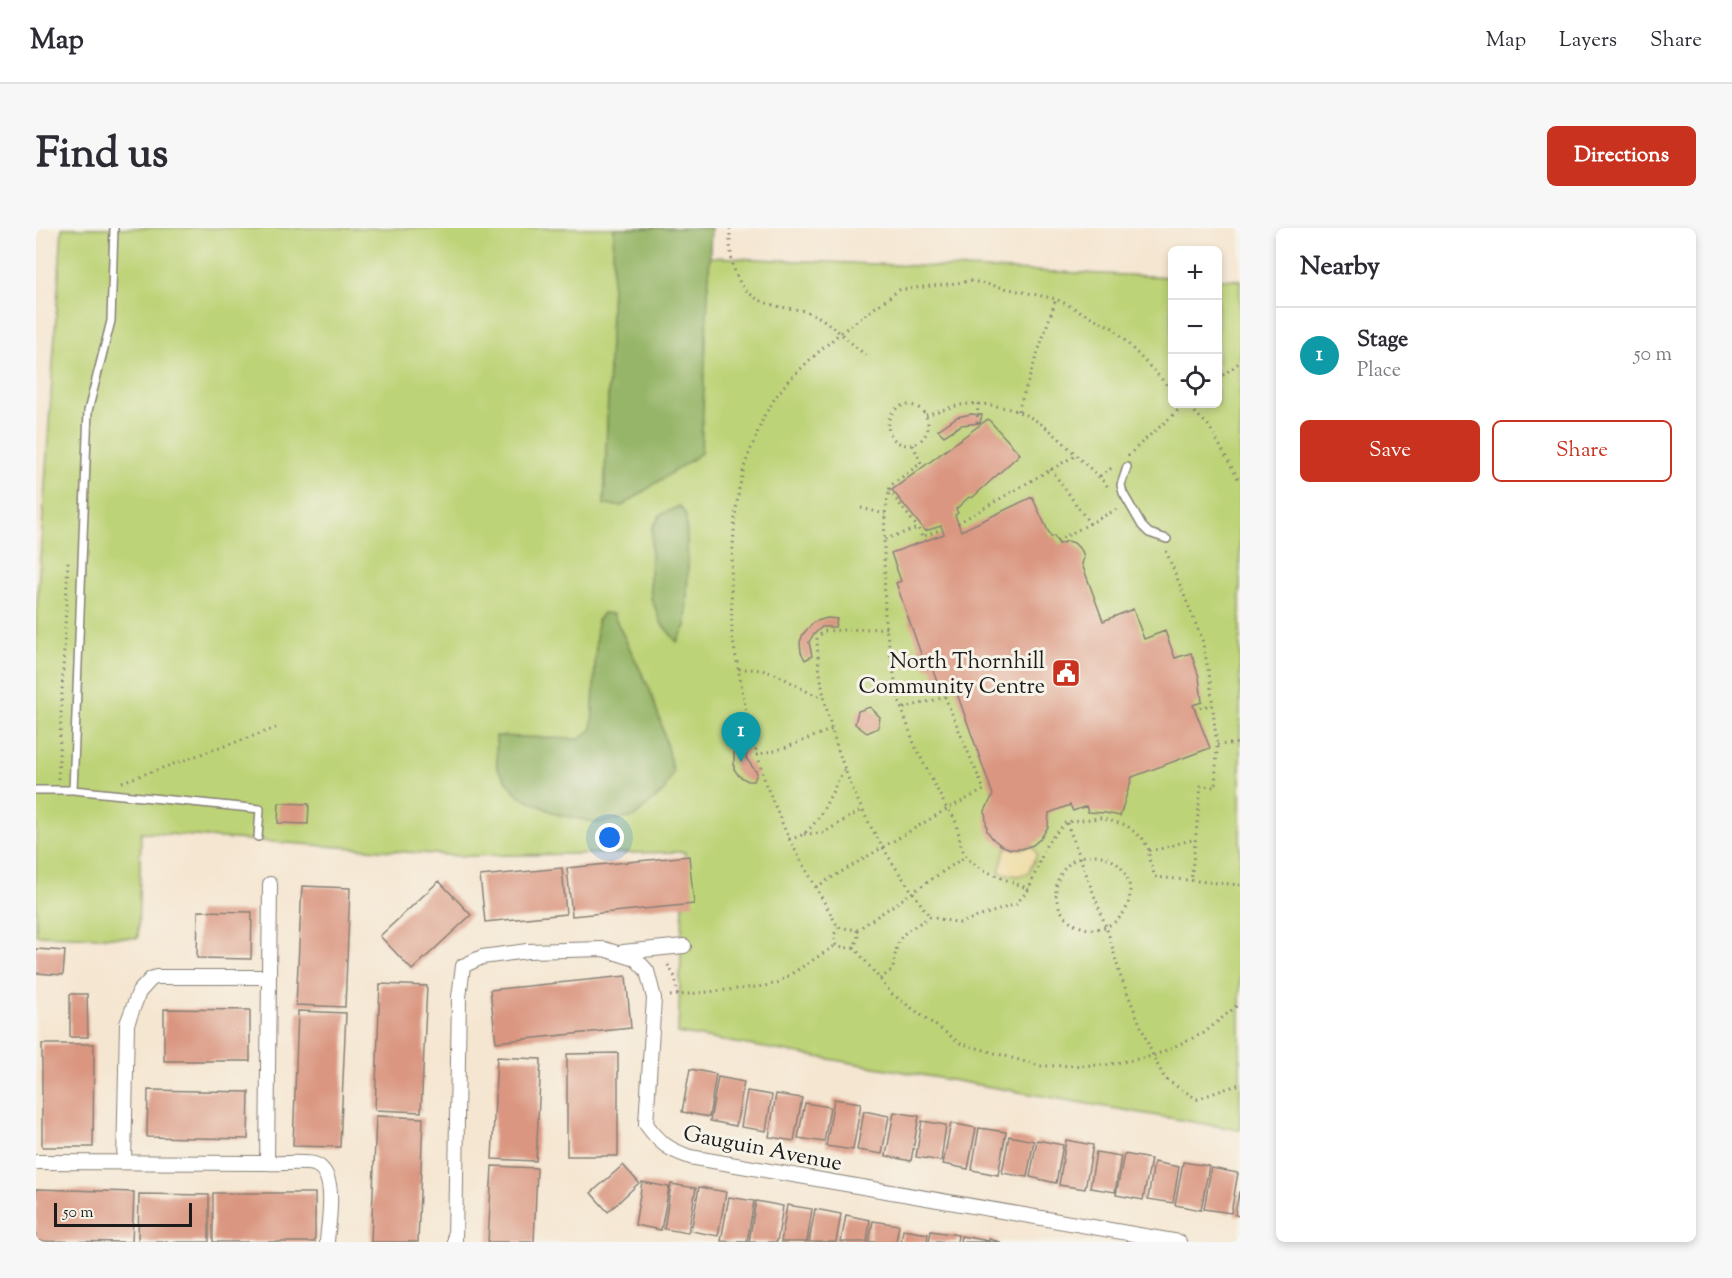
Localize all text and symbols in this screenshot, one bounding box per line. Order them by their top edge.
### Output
text: Map [30,21,84,61]
text: Map [1486,26,1526,56]
text: Layers [1559,26,1617,56]
text: Share [1650,26,1702,56]
text: Find us [36,126,168,186]
button: Directions [1547,126,1696,186]
map controls [1168,246,1222,408]
button: + [1168,246,1222,300]
text: Nearby [1300,249,1380,286]
button: − [1168,300,1222,354]
text: Stage [1357,325,1408,357]
text: 1 [1316,341,1323,370]
text: 50 m [1634,341,1672,370]
button: locate [1168,354,1222,408]
text: Place [1357,357,1401,386]
button: Save [1300,420,1480,482]
button: Share [1492,420,1672,482]
place label: North Thornhill Community Centre [859,647,1045,704]
public building icon: North Thornhill Community Centre [1050,657,1082,689]
pin: 1 [722,712,760,762]
your location [595,823,624,852]
street label: Gauguin Avenue [680,1119,845,1181]
scale bar [54,1200,192,1228]
text: 50 m [63,1202,94,1225]

